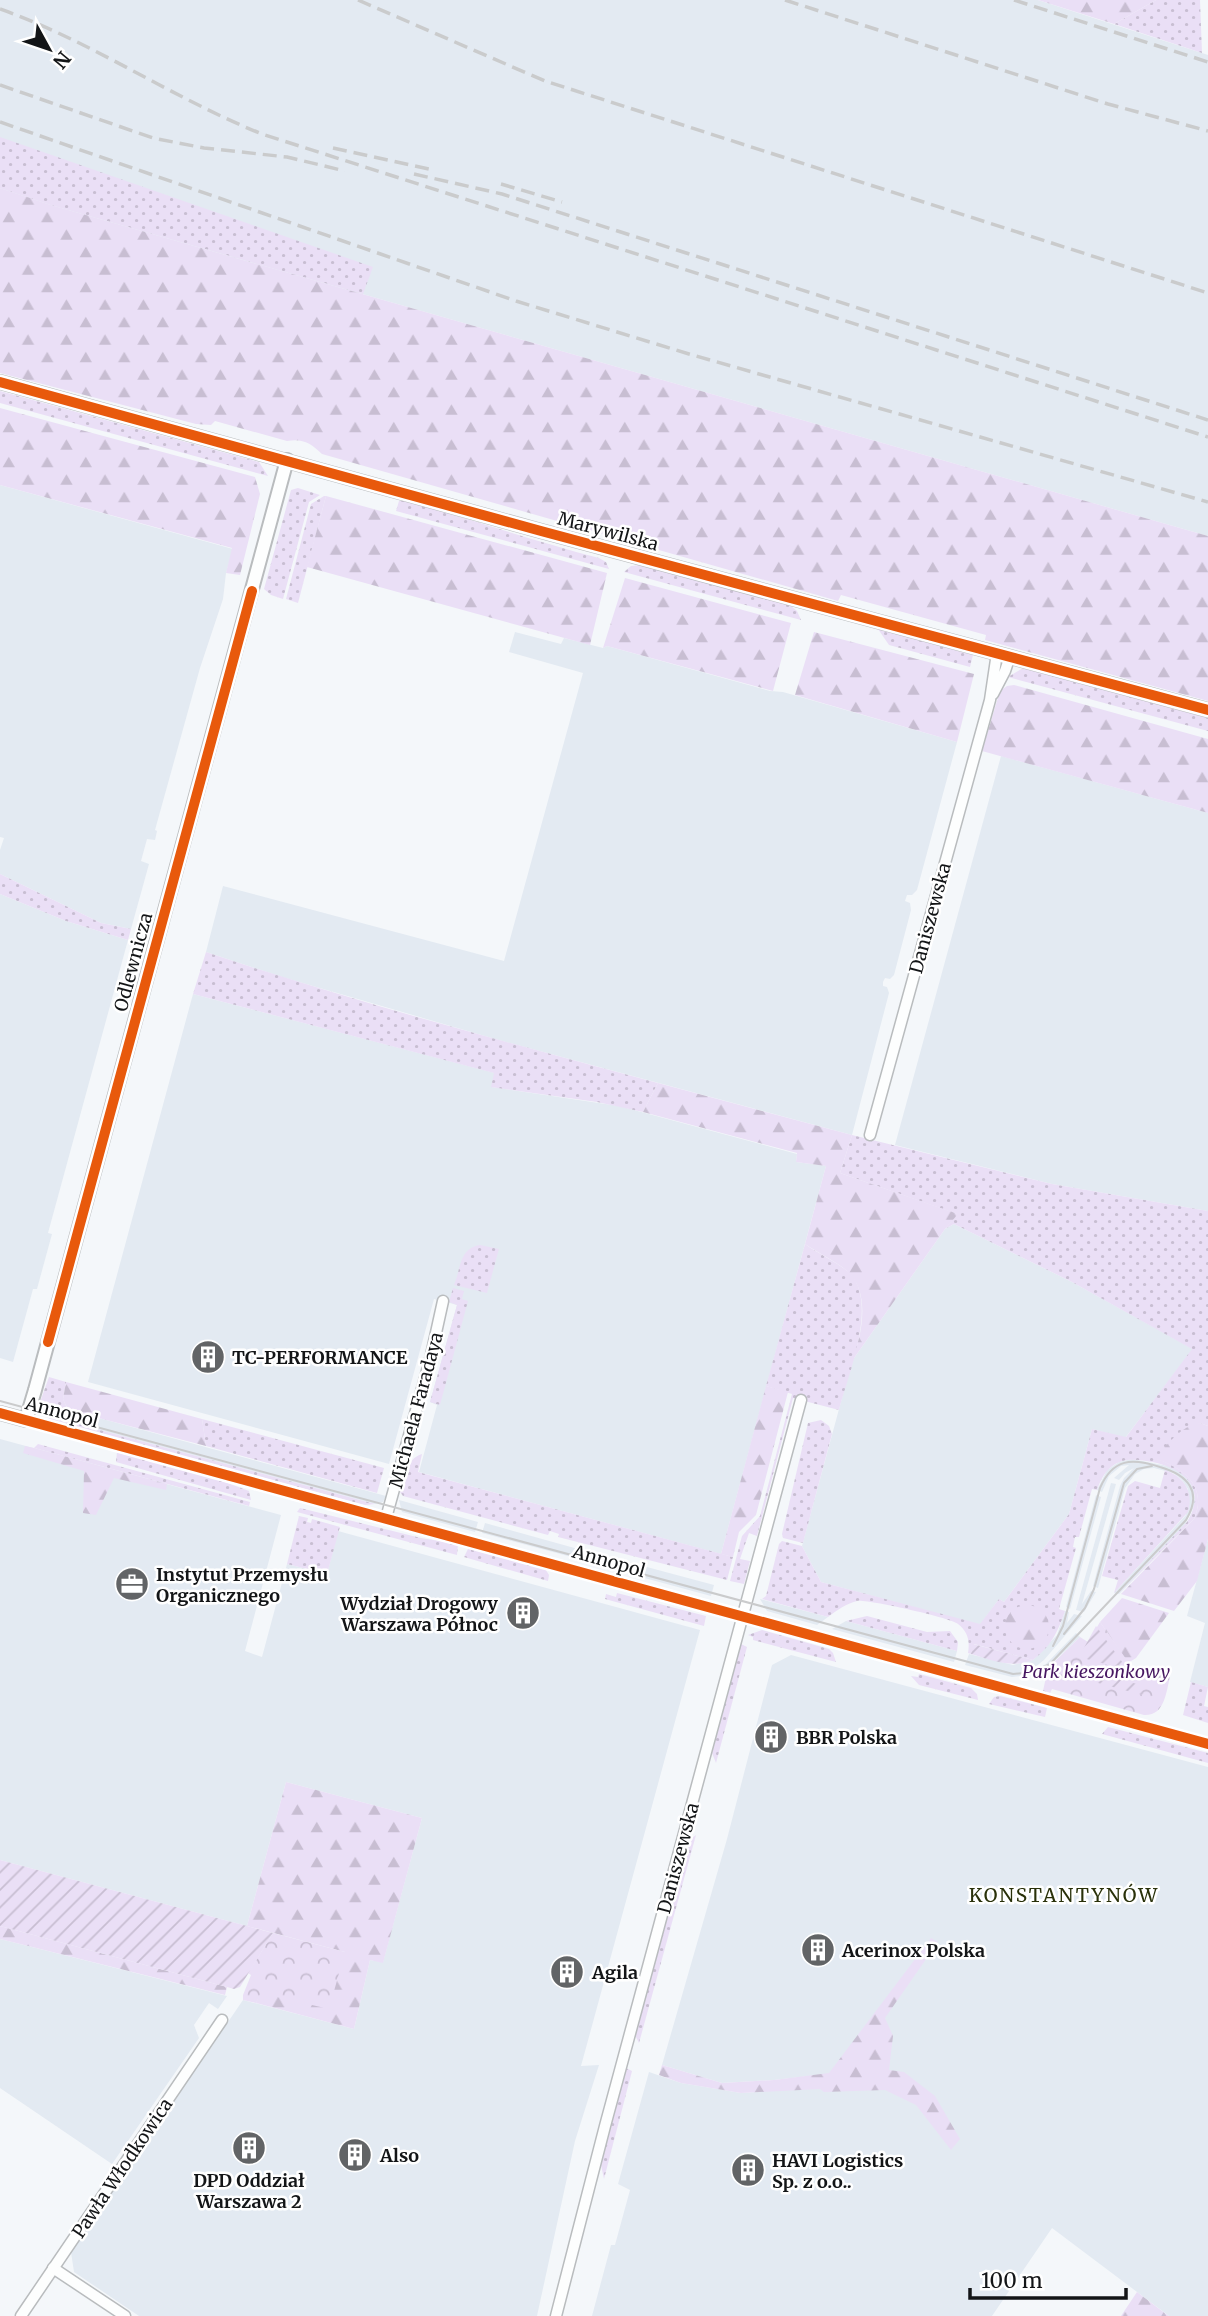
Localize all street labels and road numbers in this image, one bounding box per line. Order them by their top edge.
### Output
street label: Marywilska [555,507,661,556]
street label: Daniszewska [904,860,956,976]
street label: Odlewnicza [109,910,157,1014]
street label: Michaela Faradaya [384,1329,448,1491]
street label: Annopol [22,1391,101,1433]
street label: Annopol [569,1539,648,1582]
street label: Daniszewska [652,1800,704,1916]
street label: Pawła Włodkowica [67,2093,177,2242]

